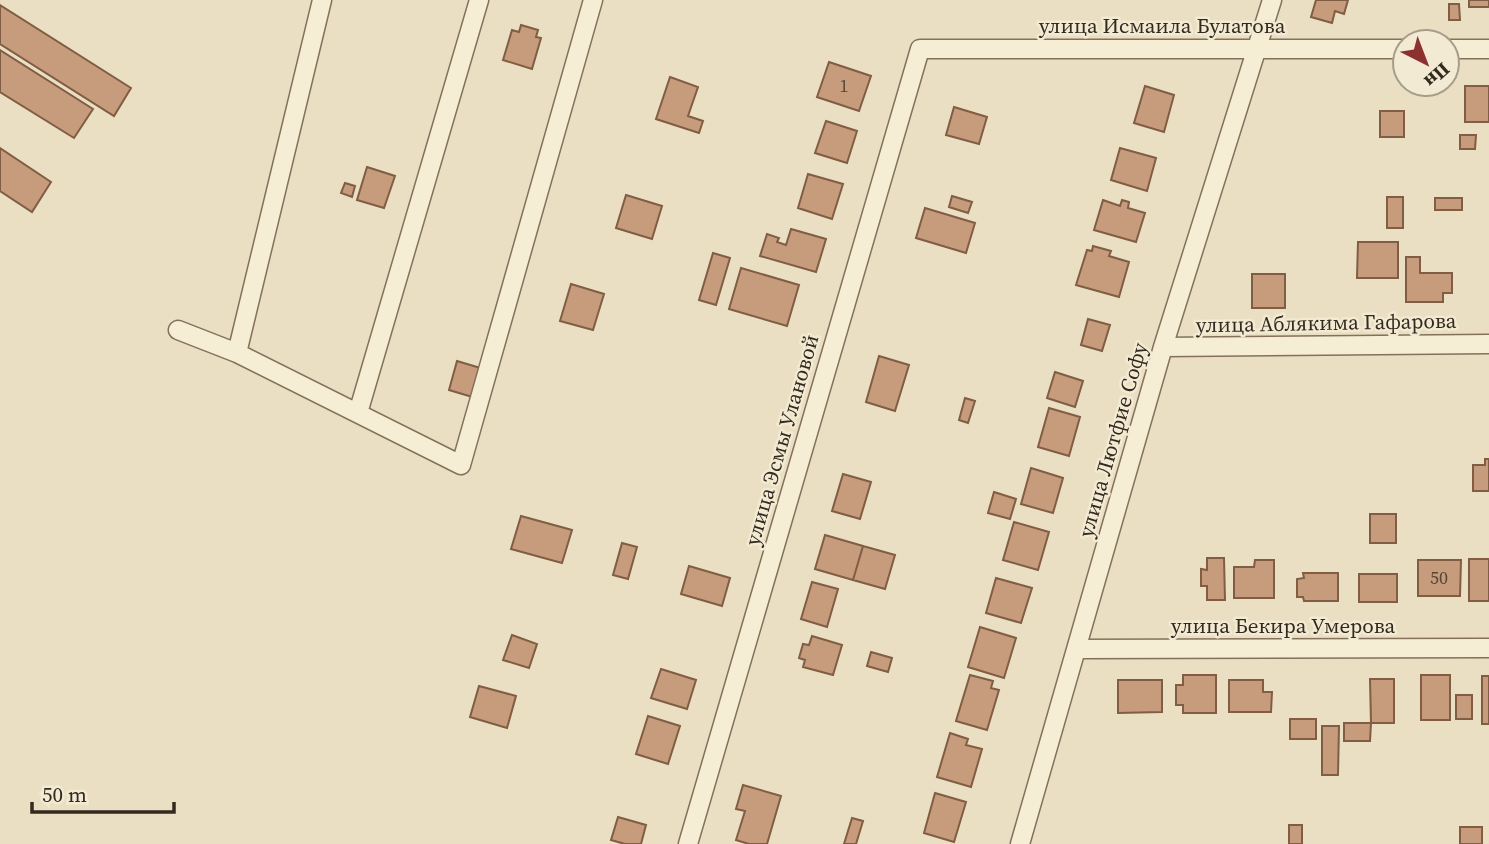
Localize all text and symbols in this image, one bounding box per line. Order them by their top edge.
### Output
street label: улица Исмаила Булатова [1039,11,1286,40]
north arrow [1391,28,1461,98]
text: Пн [1419,57,1456,94]
house number: 1 [840,73,849,98]
street label: улица Аблякима Гафарова [1195,306,1457,339]
street label: улица Эсмы Улановой [737,331,826,549]
street label: улица Лютфие Софу [1071,339,1154,541]
house number: 50 [1430,565,1448,590]
street label: улица Бекира Умерова [1171,611,1396,640]
scale bar [32,770,173,814]
text: 50 m [42,780,87,809]

